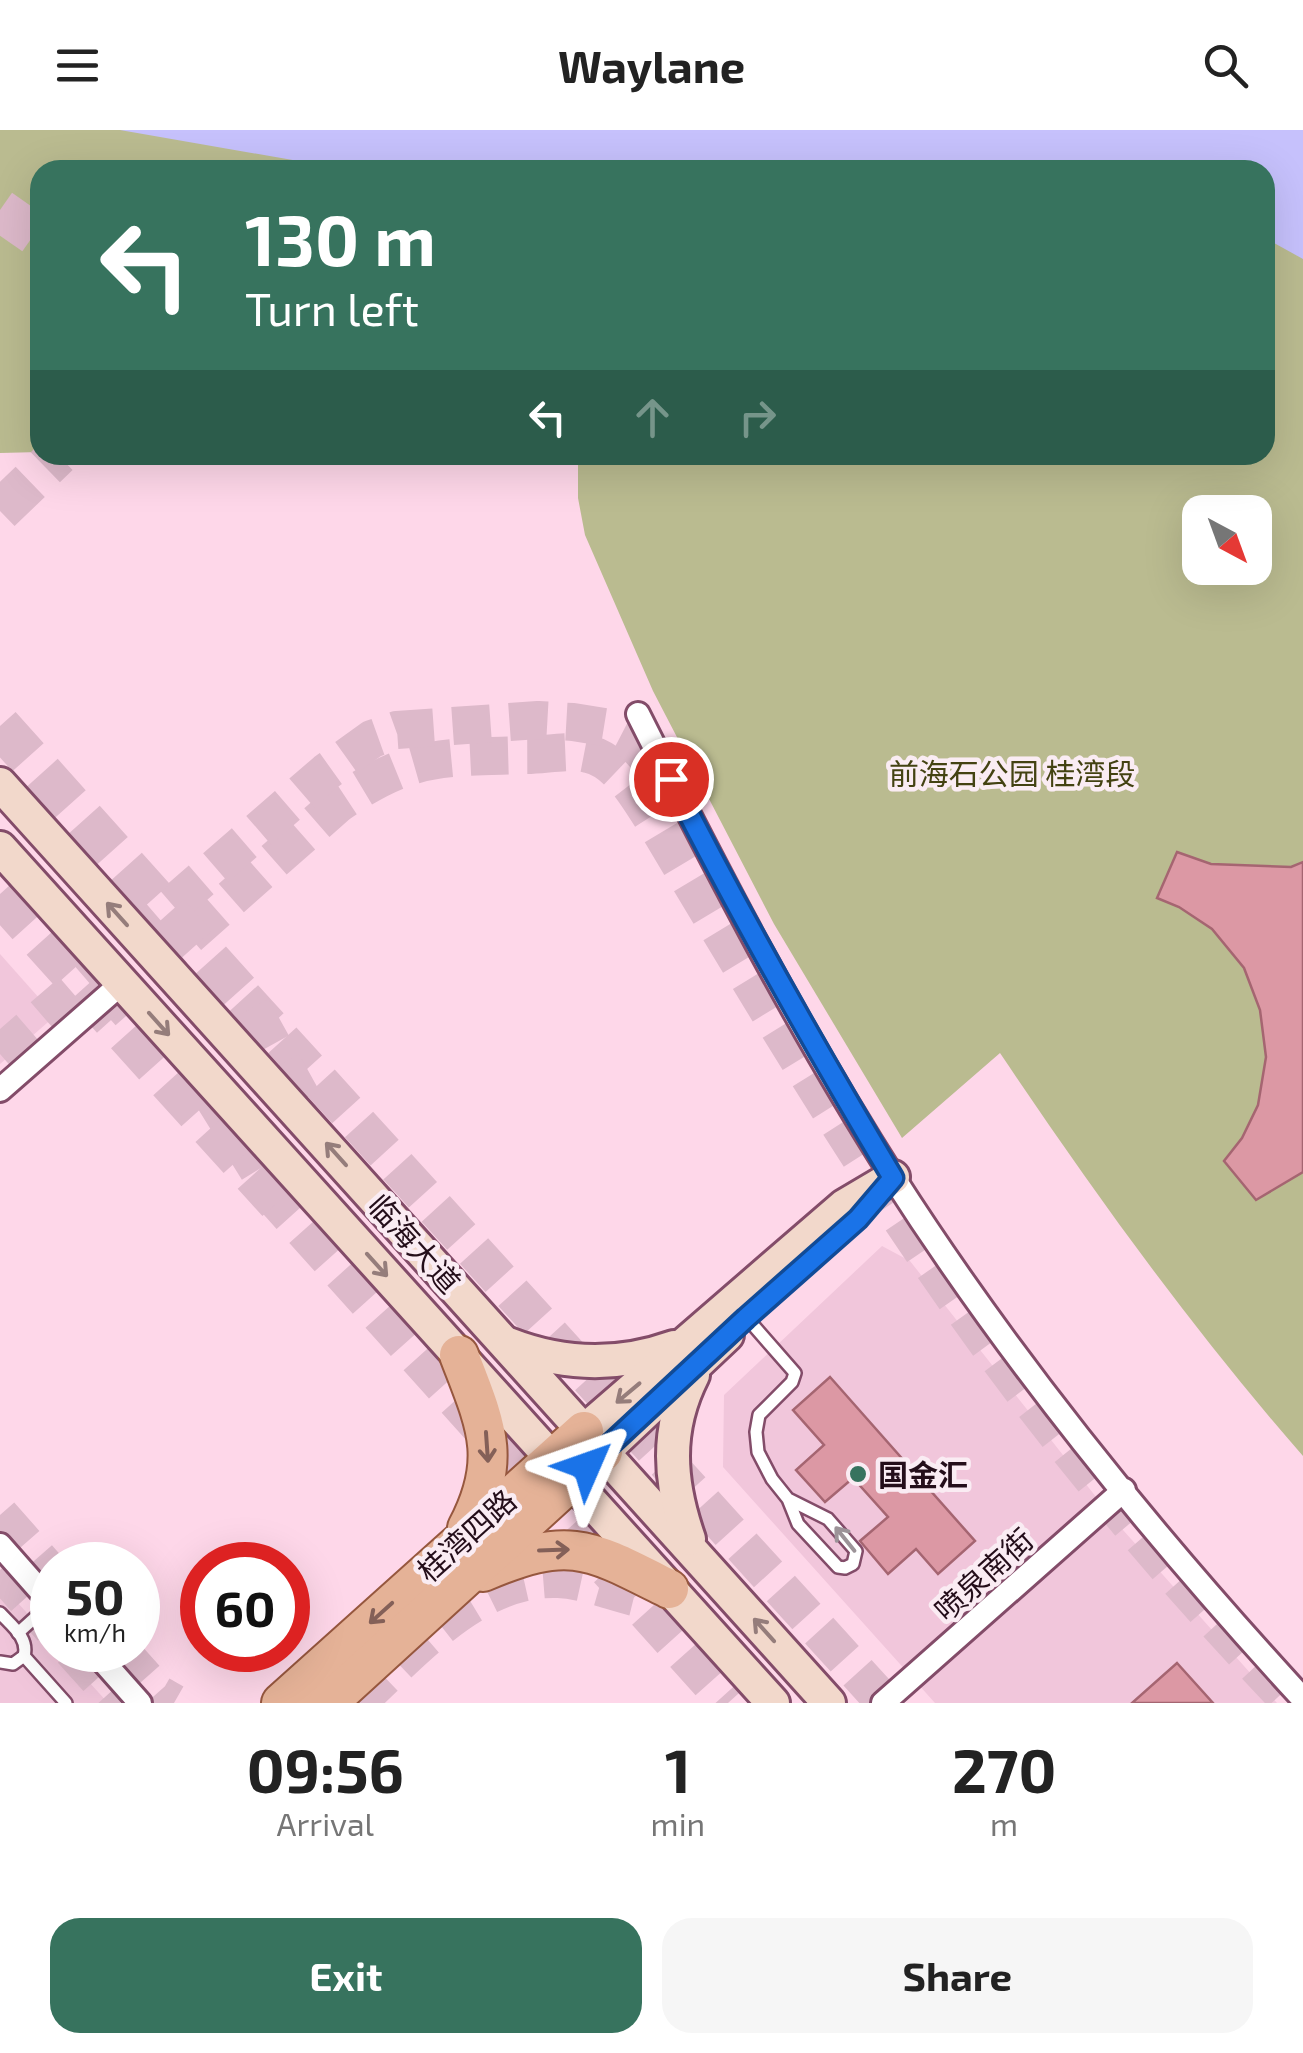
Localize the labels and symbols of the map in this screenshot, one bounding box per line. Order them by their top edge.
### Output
north arrow [1182,495,1272,585]
pin [629,737,714,822]
park label: 前海石公园 桂湾段 [889,755,1135,791]
one-way arrow [106,902,129,927]
one-way arrow [148,1011,171,1036]
one-way arrow [325,1142,348,1167]
street label: 临海大道 [361,1186,469,1300]
one-way arrow [366,1252,389,1277]
one-way arrow [616,1382,642,1404]
position arrow [535,1414,639,1518]
one-way arrow [478,1431,497,1463]
place label: 国金汇 [878,1456,968,1492]
marker: 国金汇 [847,1463,869,1485]
street label: 桂湾四路 [409,1481,523,1589]
street label: 喷泉南街 [926,1520,1040,1628]
one-way arrow [834,1526,856,1552]
one-way arrow [537,1541,570,1560]
speed limit sign: 60 [180,1542,310,1672]
one-way arrow [369,1601,394,1624]
one-way arrow [752,1618,775,1643]

